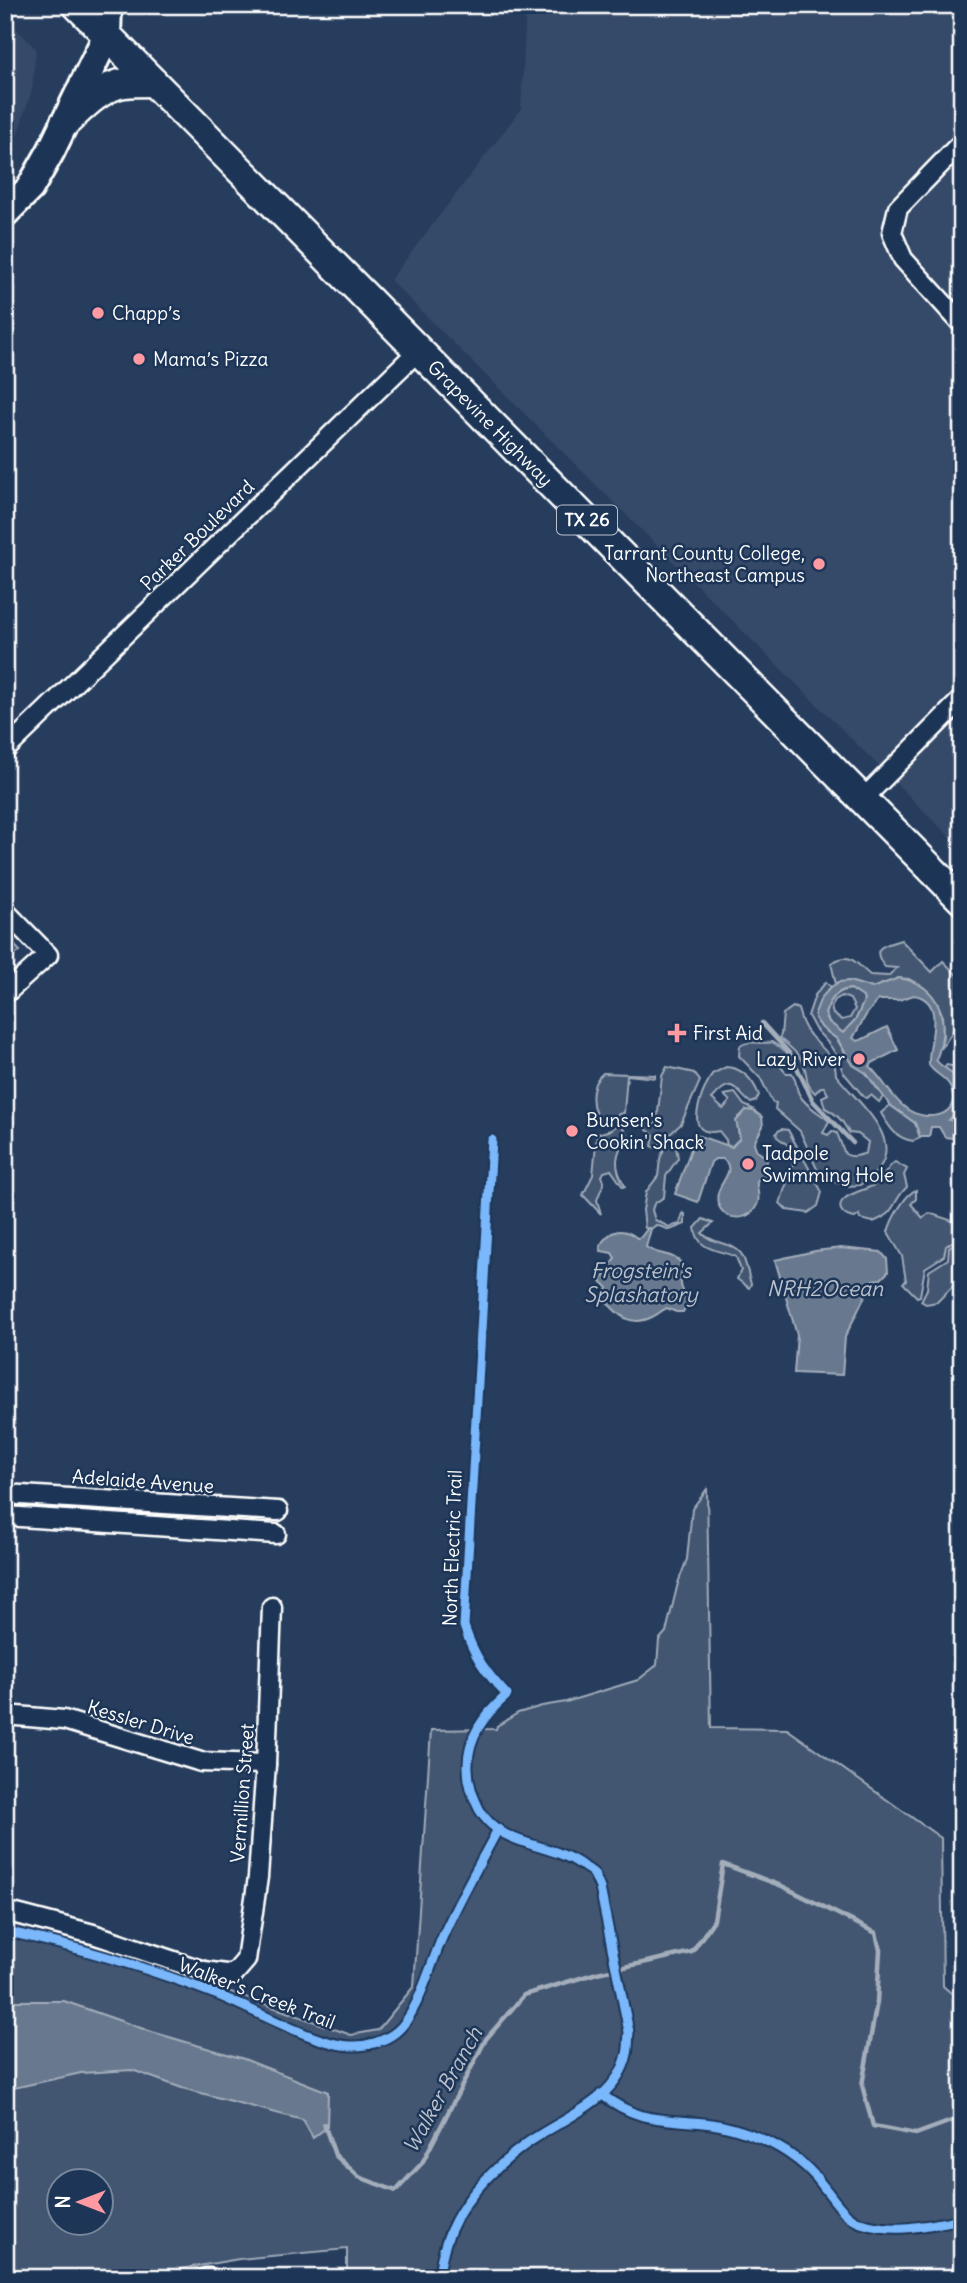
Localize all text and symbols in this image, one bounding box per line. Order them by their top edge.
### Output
place label: Chapp’s [112,301,181,325]
marker: Chapp’s [90,305,106,321]
place label: Mama’s Pizza [153,347,268,371]
marker: Mama’s Pizza [131,351,147,367]
street label: Grapevine Highway [423,355,558,491]
street label: Parker Boulevard [135,475,259,595]
road number: TX 26 [557,506,617,534]
place label: Tarrant County College, Northeast Campus [604,541,805,587]
marker: Tarrant County College, Northeast Campus [811,556,827,572]
place label: First Aid [693,1021,763,1045]
marker: First Aid [667,1023,687,1043]
place label: Lazy River [756,1047,845,1071]
marker: Lazy River [851,1051,867,1067]
place label: Bunsen's Cookin' Shack [586,1108,704,1154]
marker: Bunsen's Cookin' Shack [564,1123,580,1139]
place label: Tadpole Swimming Hole [762,1141,894,1187]
marker: Tadpole Swimming Hole [740,1156,756,1172]
water label: Frogstein's Splashatory [584,1257,700,1308]
water label: NRH2Ocean [767,1275,884,1302]
street label: Adelaide Avenue [71,1464,215,1498]
street label: North Electric Trail [437,1469,467,1627]
street label: Kessler Drive [85,1694,197,1750]
street label: Vermillion Street [225,1722,259,1864]
street label: Walker's Creek Trail [175,1952,339,2034]
water label: Walker Branch [397,2021,489,2157]
north arrow [46,2168,116,2238]
text: N [51,2195,75,2209]

